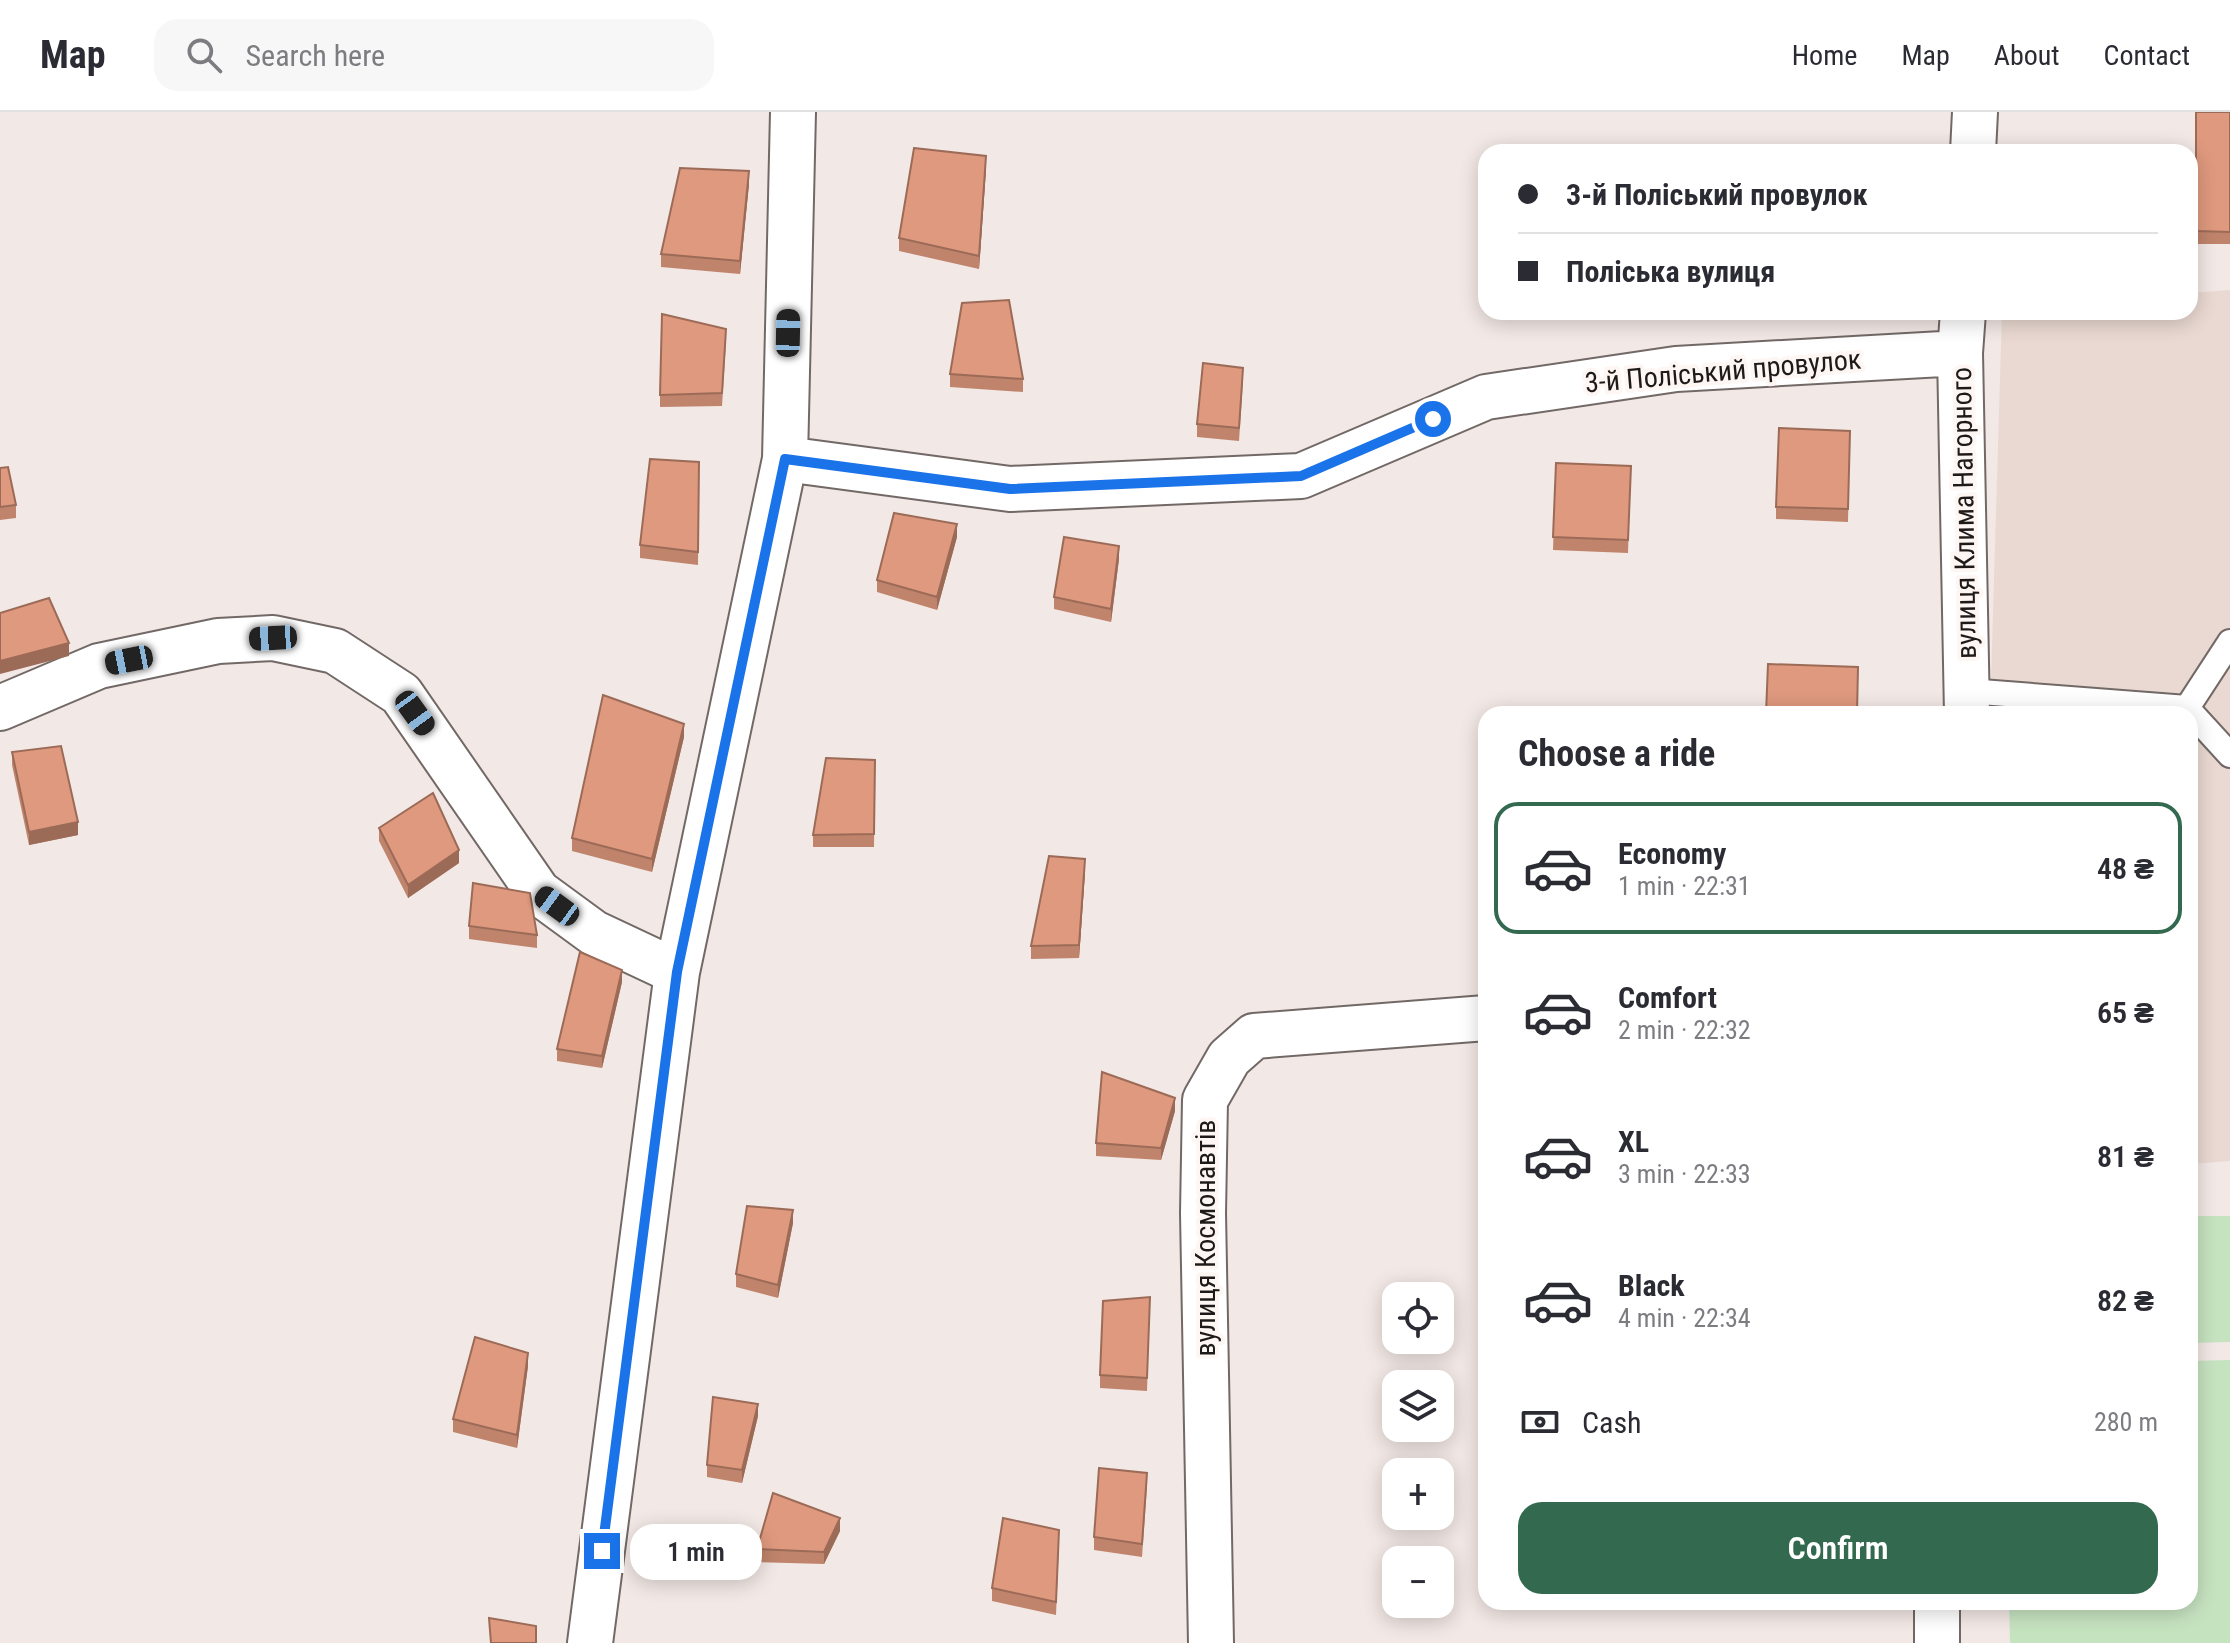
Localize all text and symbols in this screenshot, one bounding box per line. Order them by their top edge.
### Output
search box [154,19,714,91]
text: Map [40,33,106,77]
icon: search [182,33,226,77]
text: Search here [246,38,385,73]
text: Home [1792,39,1857,72]
text: Map [1901,39,1950,72]
text: About [1994,39,2060,72]
text: Contact [2104,39,2190,72]
text: 3-й Поліський провулок [1566,177,1868,212]
text: Поліська вулиця [1566,254,1775,289]
car [776,309,800,357]
street label: 3-й Поліський провулок [1584,342,1862,400]
street label: вулиця Клима Нагорного [1945,367,1983,659]
route start [1415,401,1451,437]
car [248,625,298,651]
car [103,644,155,676]
car [391,687,439,739]
text: Choose a ride [1518,733,1715,775]
icon: car [1522,832,1594,904]
text: Economy [1618,836,1726,871]
text: 48 ₴ [2097,851,2154,886]
text: 1 min · 22:31 [1618,871,1751,901]
car [531,882,583,930]
icon: car [1522,976,1594,1048]
text: Comfort [1618,980,1717,1015]
text: 65 ₴ [2097,995,2154,1030]
text: 2 min · 22:32 [1618,1015,1751,1045]
street label: вулиця Космонавтів [1189,1120,1222,1356]
icon: car [1522,1120,1594,1192]
text: XL [1618,1124,1649,1159]
text: 81 ₴ [2097,1139,2154,1174]
text: 3 min · 22:33 [1618,1159,1751,1189]
icon: car [1522,1264,1594,1336]
text: Black [1618,1268,1685,1303]
map controls [1382,1282,1454,1618]
button: locate [1382,1282,1454,1354]
text: 82 ₴ [2097,1283,2154,1318]
text: 4 min · 22:34 [1618,1303,1751,1333]
button: layers [1382,1370,1454,1442]
icon: cash [1518,1400,1562,1444]
text: Cash [1582,1405,1642,1440]
text: 280 m [2094,1407,2158,1437]
button: + [1382,1458,1454,1530]
button: Confirm [1518,1502,2158,1594]
callout: 1 min [630,1523,762,1579]
route end [584,1533,620,1569]
text: 1 min [667,1537,725,1567]
button: − [1382,1546,1454,1618]

